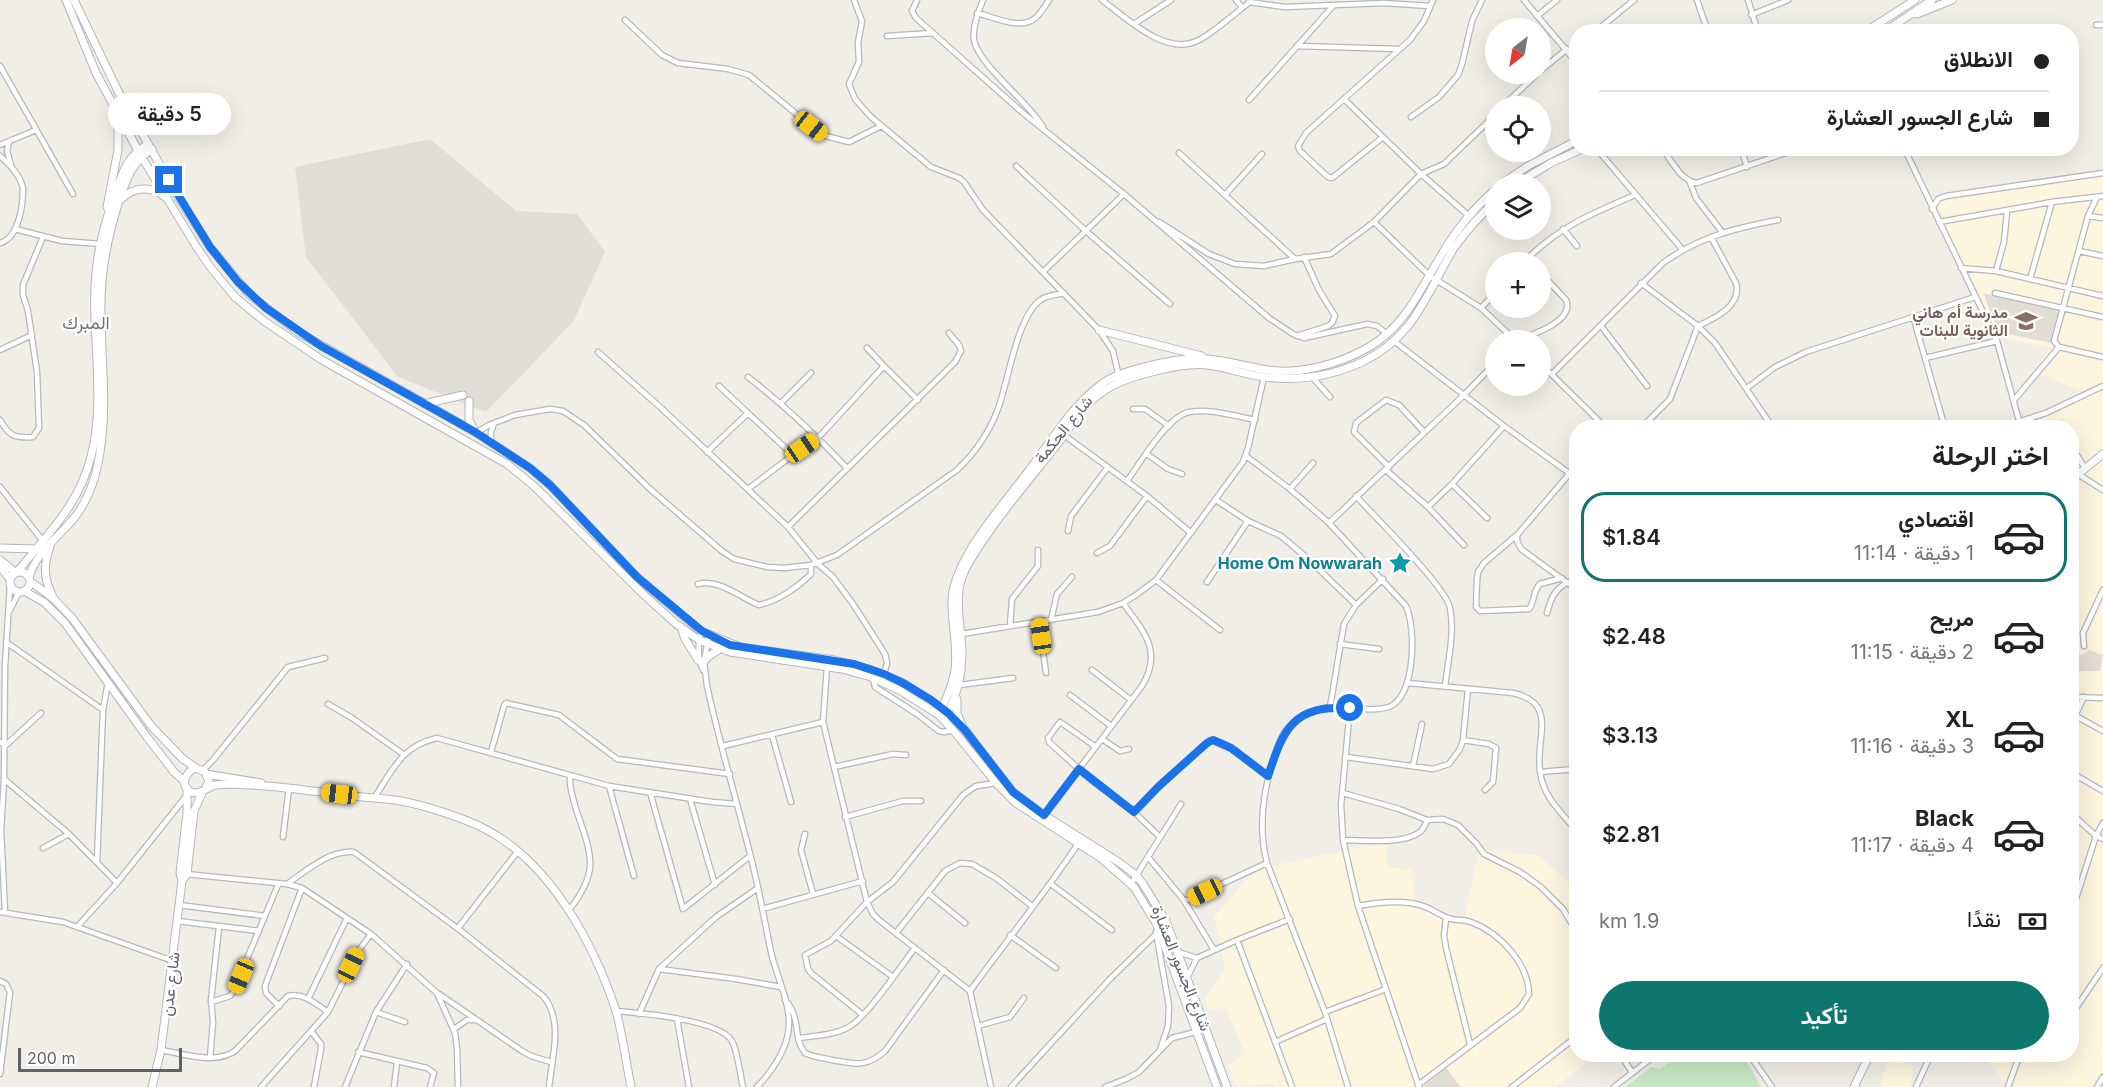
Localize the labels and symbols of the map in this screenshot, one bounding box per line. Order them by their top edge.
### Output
north arrow [1485,18,1551,84]
callout: 5 دقيقة [108,93,231,135]
car [791,108,831,144]
route end [155,166,182,193]
place label: مدرسة أم هاني الثانوية للبنات [1912,302,2008,341]
school or university icon: مدرسة أم هاني الثانوية للبنات [2013,308,2039,334]
district label: المبرك [62,312,110,334]
street label: شارع الحكمة [1030,391,1098,468]
car [782,430,822,466]
place icon: Home Om Nowwarah [1387,550,1413,576]
place label: Home Om Nowwarah [1218,553,1382,573]
car [1030,617,1052,655]
route start [1336,694,1363,721]
car [320,783,358,805]
car [1185,876,1225,908]
street label: شارع الجسور العشارة [1146,902,1216,1034]
car [335,945,367,985]
street label: شارع عدن [156,951,186,1017]
car [226,956,256,996]
scale bar [18,1045,182,1072]

